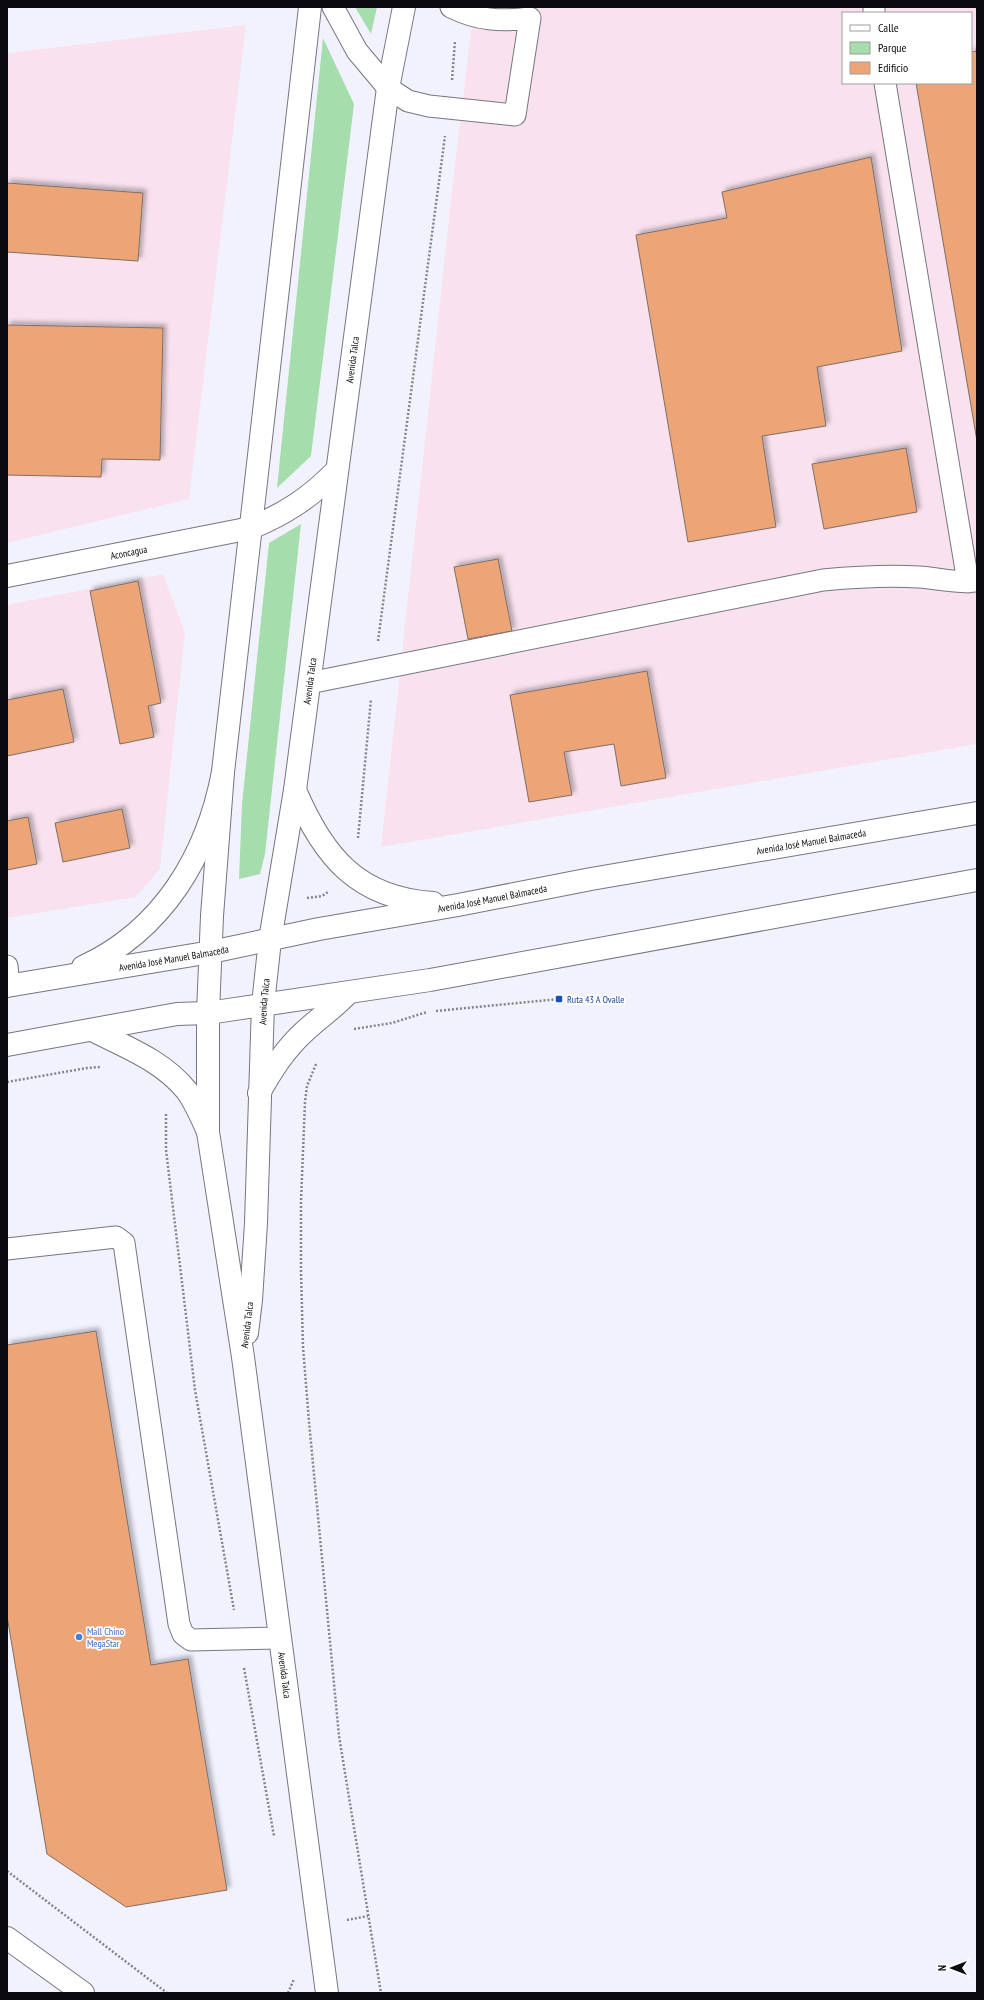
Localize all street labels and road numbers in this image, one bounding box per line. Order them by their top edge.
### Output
street label: Avenida Talca [342,336,362,384]
street label: Aconcagua [109,542,148,562]
street label: Avenida Talca [300,657,319,705]
street label: Avenida José Manuel Balmaceda [755,826,867,857]
street label: Avenida José Manuel Balmaceda [436,881,548,915]
street label: Avenida José Manuel Balmaceda [118,942,230,974]
street label: Avenida Talca [256,978,272,1025]
street label: Avenida Talca [238,1301,256,1349]
street label: Avenida Talca [276,1651,295,1699]

